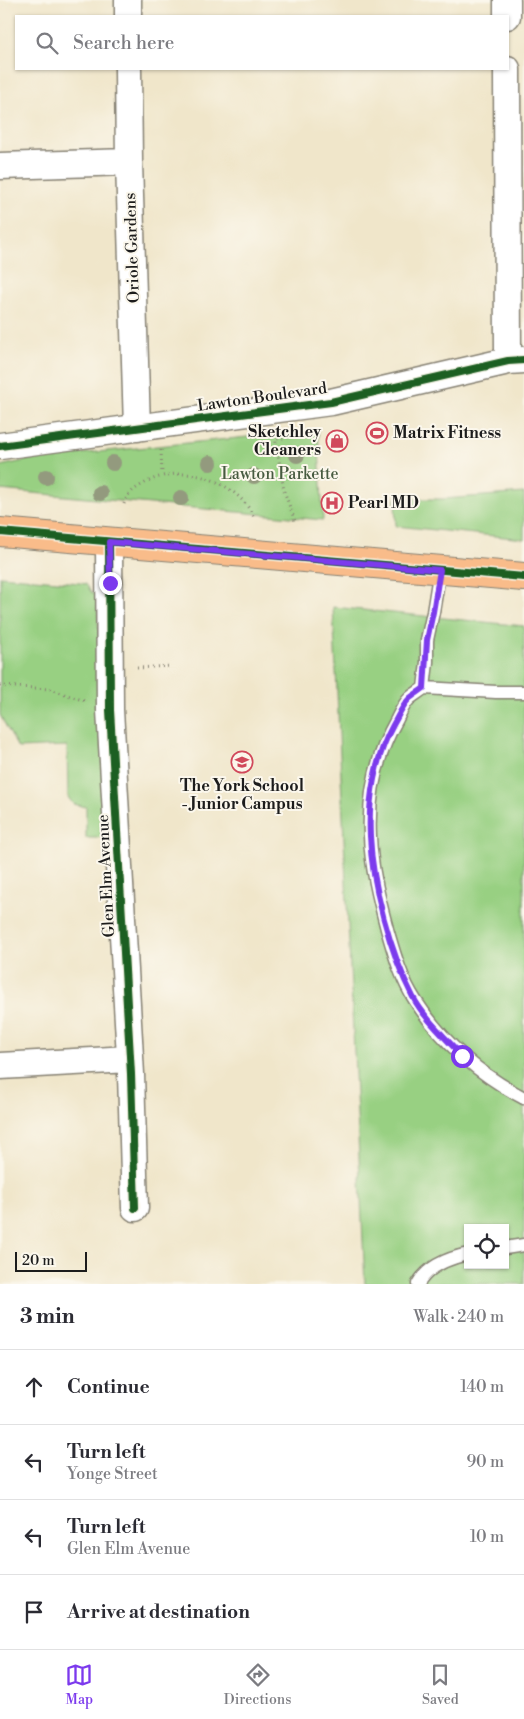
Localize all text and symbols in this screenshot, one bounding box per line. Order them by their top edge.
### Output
search box [15,15,509,70]
icon: search [33,29,61,57]
text: Search here [73,31,174,55]
street label: Oriole Gardens [120,192,144,304]
street label: Lawton Boulevard [196,378,328,416]
sports icon: Matrix Fitness [365,421,389,445]
place label: Sketchley Cleaners [248,422,322,460]
place label: Matrix Fitness [393,423,501,443]
shop icon: Sketchley Cleaners [325,429,349,453]
park label: Lawton Parkette [221,464,339,484]
hospital icon: Pearl MD [320,491,344,515]
place label: Pearl MD [348,493,419,513]
route end [99,572,122,595]
school or university icon: The York School - Junior Campus [230,750,254,774]
place label: The York School - Junior Campus [180,776,305,814]
street label: Glen Elm Avenue [93,814,119,938]
route start [451,1045,474,1068]
map controls [464,1224,509,1269]
button: locate [464,1224,509,1269]
scale bar [15,1249,88,1272]
text: 20 m [22,1252,54,1270]
text: 3 min [20,1304,75,1330]
text: Walk · 240 m [413,1307,504,1327]
icon: ahead [20,1373,48,1401]
text: Continue [67,1375,150,1399]
text: 140 m [460,1377,504,1397]
text: Turn left [67,1440,146,1464]
icon: left [20,1448,48,1476]
text: 90 m [466,1452,504,1472]
text: Yonge Street [67,1464,158,1484]
text: Turn left [67,1515,146,1539]
icon: left [20,1523,48,1551]
text: 10 m [470,1527,504,1547]
text: Glen Elm Avenue [67,1539,190,1559]
icon: arrive [20,1598,48,1626]
text: Arrive at destination [67,1600,250,1624]
tab: Map [65,1661,93,1709]
tab: Directions [224,1661,291,1709]
tab: Saved [422,1661,459,1709]

